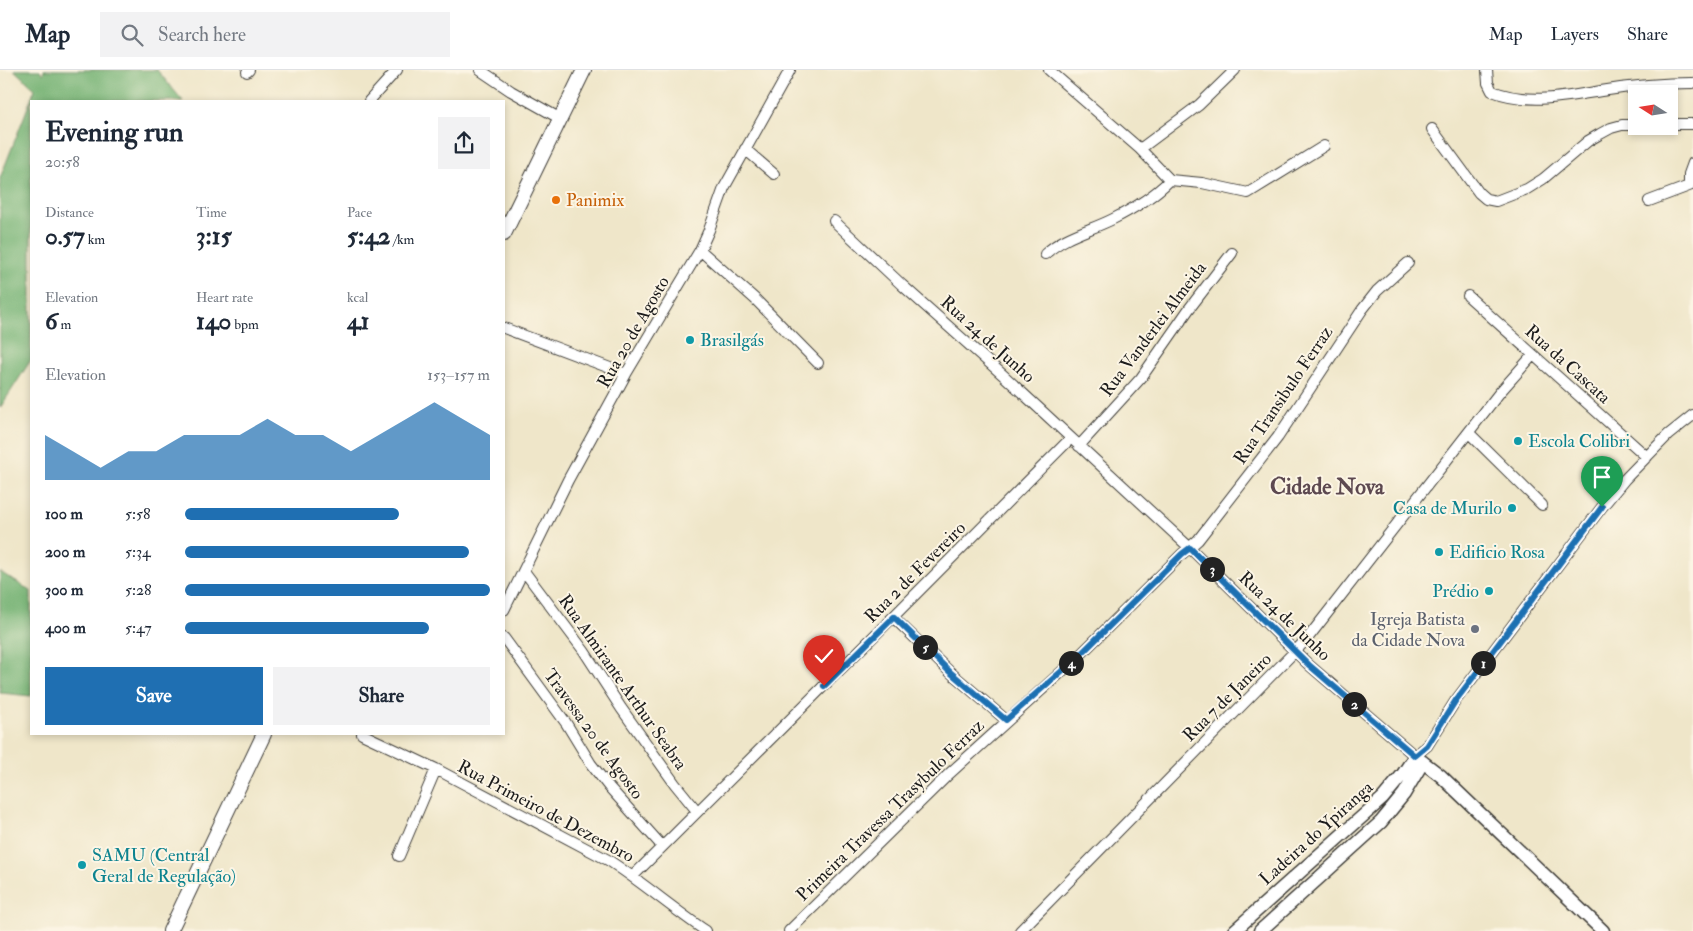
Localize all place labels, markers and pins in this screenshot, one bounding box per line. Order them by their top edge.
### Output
place label: Panimix [566,189,624,212]
marker: Panimix [550,194,562,206]
place label: Brasilgás [700,329,764,352]
marker: Brasilgás [684,334,696,346]
place label: Escola Colibri [1528,430,1630,453]
marker: Escola Colibri [1512,435,1524,447]
pin [1581,456,1623,507]
place label: Casa de Murilo [1393,497,1502,520]
marker: Casa de Murilo [1506,502,1518,514]
place label: Edificio Rosa [1449,541,1545,564]
marker: Edificio Rosa [1433,546,1445,558]
pin: 3 [1200,556,1224,582]
place label: Prédio [1432,580,1479,603]
marker: Prédio [1483,585,1495,597]
place label: Igreja Batista da Cidade Nova [1351,608,1466,652]
marker: Igreja Batista da Cidade Nova [1469,623,1481,635]
pin: 5 [912,634,938,660]
pin [803,635,845,686]
pin: 4 [1058,650,1084,676]
pin: 1 [1470,650,1496,676]
pin: 2 [1342,692,1366,716]
place label: SAMU (Central Geral de Regulação) [92,844,236,888]
marker: SAMU (Central Geral de Regulação) [76,859,88,871]

